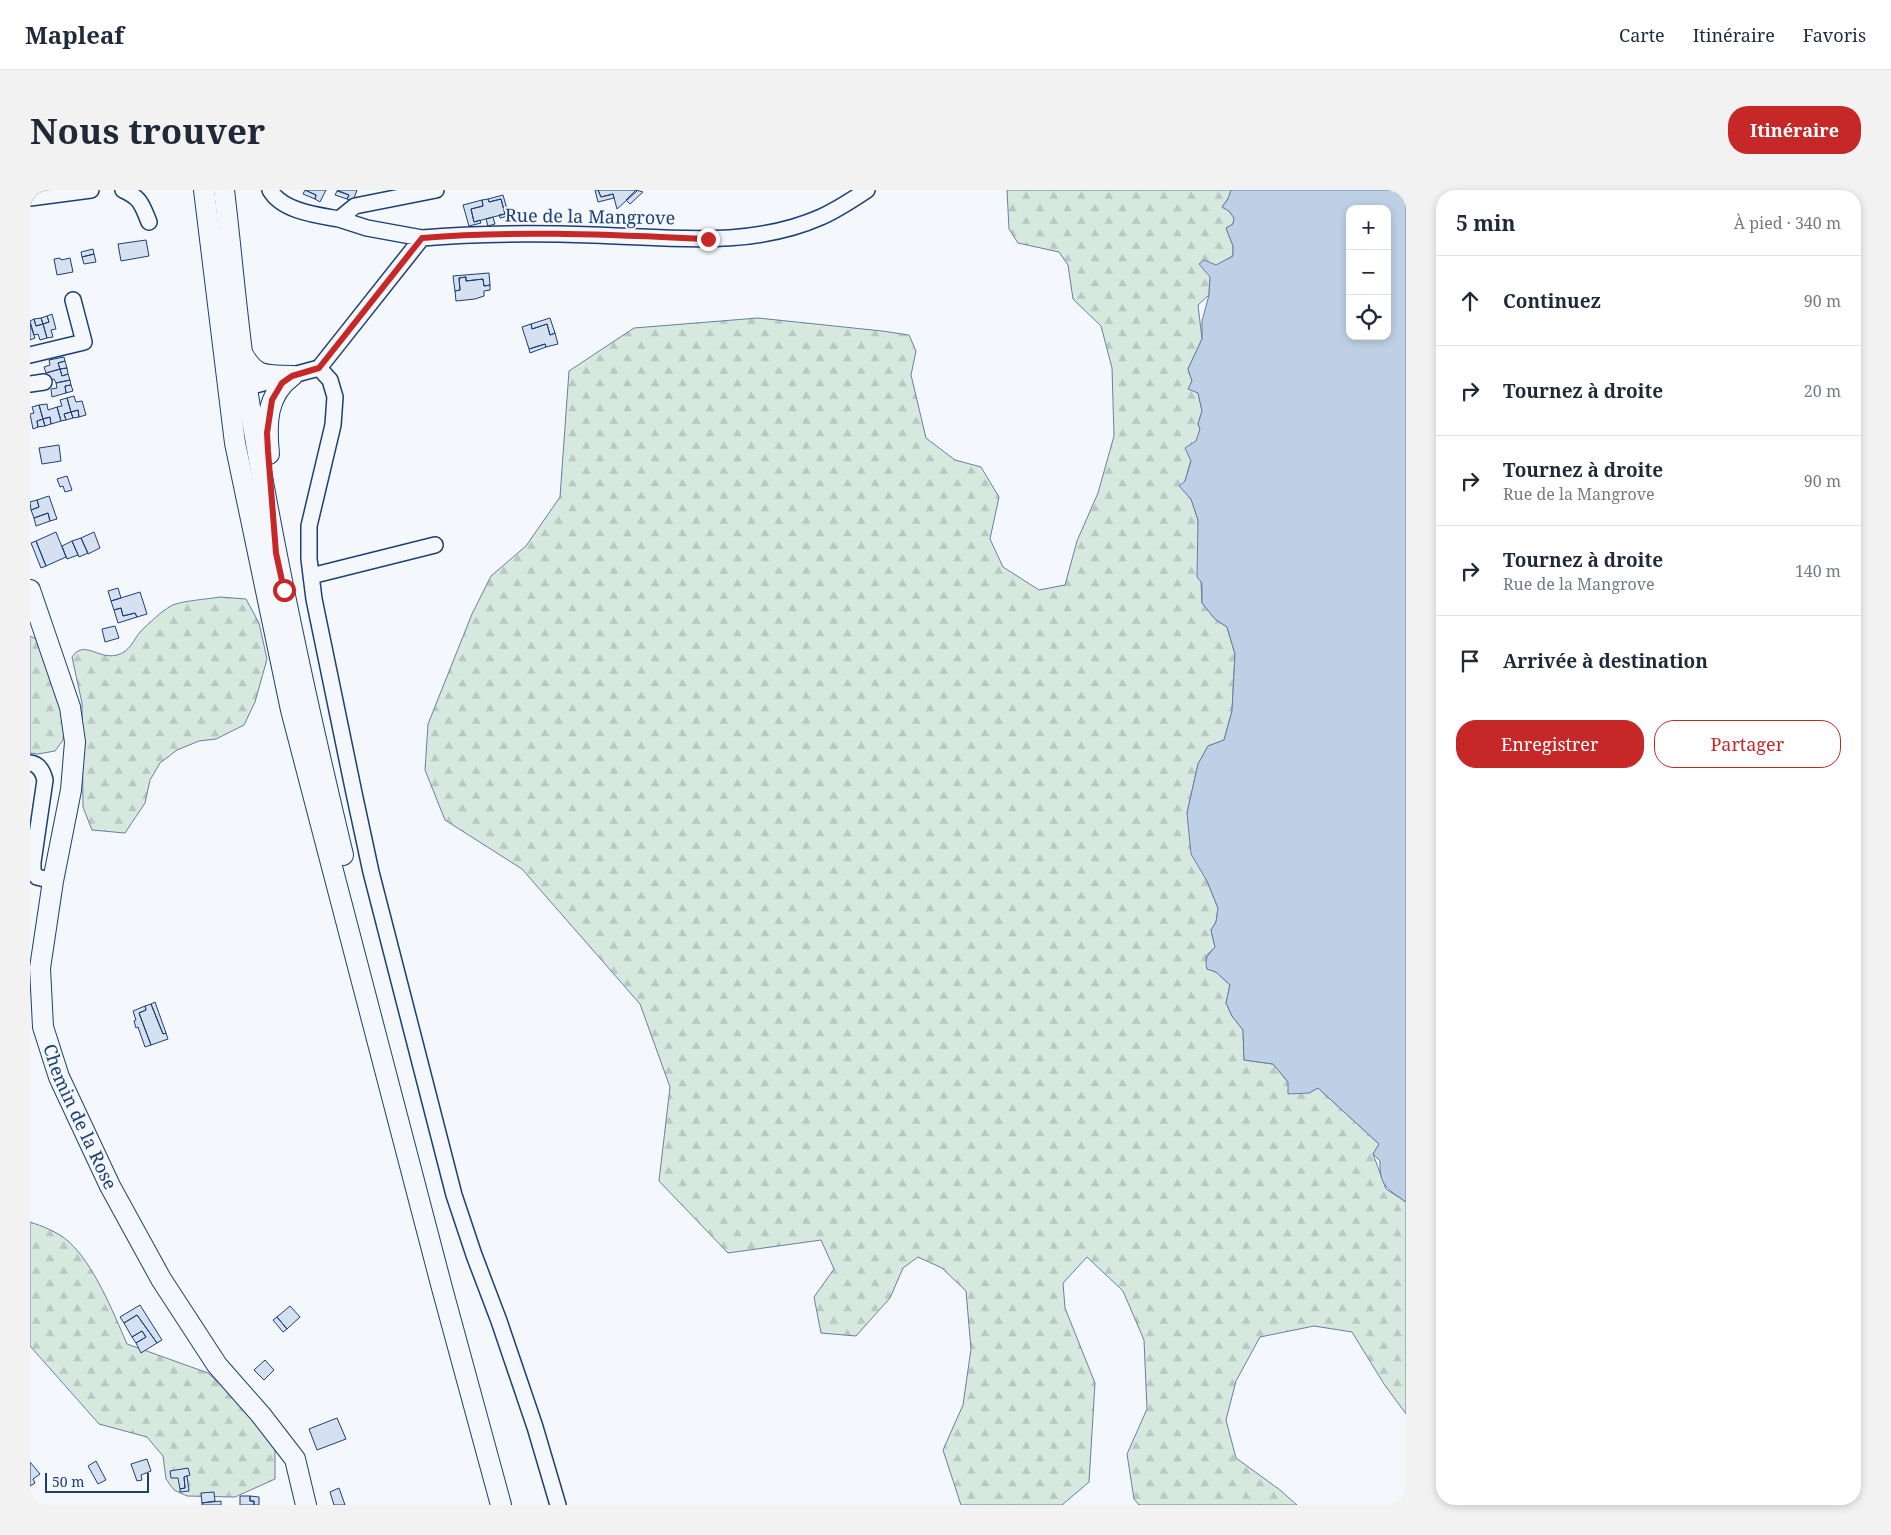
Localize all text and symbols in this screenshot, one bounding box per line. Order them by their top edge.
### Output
text: Mapleaf [25,18,124,51]
text: Carte [1619,23,1665,47]
text: Itinéraire [1693,23,1775,47]
text: Favoris [1803,23,1866,47]
button: Itinéraire [1728,106,1861,154]
text: Nous trouver [30,107,265,154]
street label: Rue de la Mangrove [505,203,675,229]
map controls [1346,205,1391,340]
button: + [1346,205,1391,250]
text: 5 min [1456,209,1515,237]
text: À pied · 340 m [1734,212,1841,234]
route end [697,228,720,251]
button: − [1346,250,1391,295]
icon: ahead [1456,287,1484,315]
text: Continuez [1503,288,1601,314]
text: 90 m [1804,290,1841,312]
button: locate [1346,295,1391,340]
icon: right [1456,377,1484,405]
text: Tournez à droite [1503,378,1663,404]
text: 20 m [1804,380,1841,402]
text: Tournez à droite [1503,457,1663,483]
icon: right [1456,467,1484,495]
text: 90 m [1804,470,1841,492]
text: Rue de la Mangrove [1503,483,1655,505]
text: Tournez à droite [1503,547,1663,573]
icon: right [1456,557,1484,585]
text: 140 m [1795,560,1841,582]
text: Rue de la Mangrove [1503,573,1655,595]
route start [273,579,296,602]
icon: arrive [1456,647,1484,675]
text: Arrivée à destination [1503,648,1708,674]
button: Enregistrer [1456,720,1644,768]
button: Partager [1654,720,1841,768]
street label: Chemin de la Rose [38,1041,123,1193]
scale bar [45,1470,149,1493]
text: 50 m [52,1472,85,1491]

